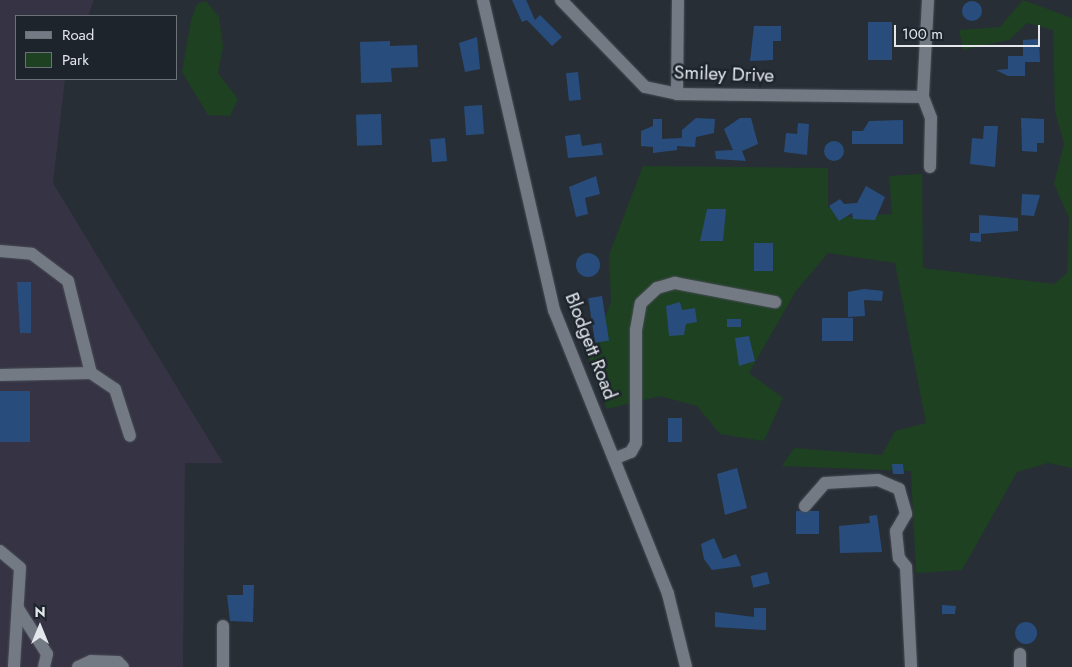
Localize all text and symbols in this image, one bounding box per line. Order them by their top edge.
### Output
legend [15,15,178,80]
scale bar [897,15,1043,47]
text: 100 m [902,23,943,45]
text: Road [62,24,94,46]
text: Park [62,49,89,71]
street label: Smiley Drive [673,61,775,87]
street label: Blodgett Road [560,289,622,403]
north arrow [15,602,65,652]
text: N [34,602,46,622]

